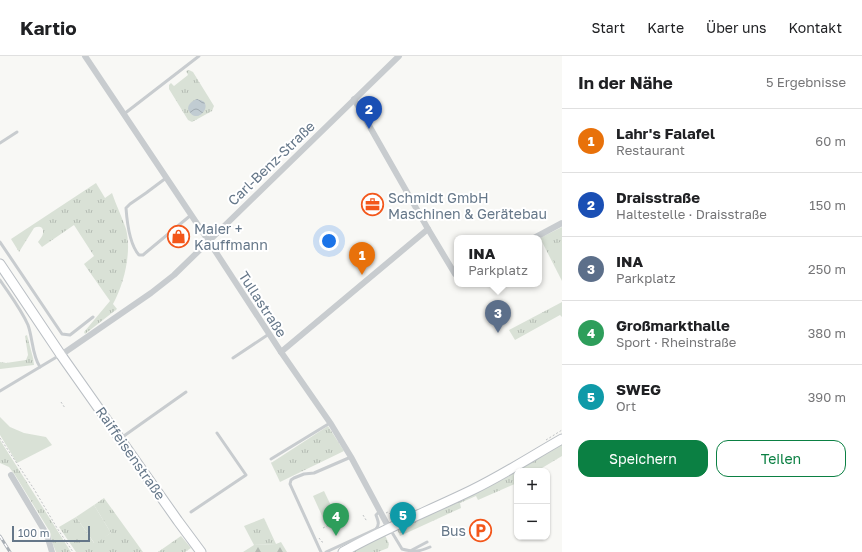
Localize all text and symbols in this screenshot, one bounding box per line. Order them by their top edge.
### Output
text: Kartio [20,16,77,39]
text: Start [592,19,625,36]
text: Karte [647,19,684,36]
text: Über uns [706,19,766,36]
text: Kontakt [788,19,842,36]
text: In der Nähe [578,72,673,93]
text: 5 Ergebnisse [766,74,846,90]
pin: 2 [356,96,382,129]
street label: Carl-Benz-Straße [224,117,318,209]
text: Lahr's Falafel [616,124,715,142]
text: 1 [588,133,594,149]
text: 60 m [815,133,846,149]
text: Restaurant [616,142,685,158]
text: Draisstraße [616,188,700,206]
place label: Schmidt GmbH Maschinen & Gerätebau [388,189,547,222]
office icon: Schmidt GmbH Maschinen & Gerätebau [360,192,386,218]
text: 2 [587,197,595,213]
text: 150 m [809,197,846,213]
text: Haltestelle · Draisstraße [616,206,767,222]
place label: Maier + Kauffmann [194,220,268,253]
shop icon: Maier + Kauffmann [166,223,192,249]
your location [319,231,339,251]
popup [454,235,542,287]
pin: 1 [349,242,375,275]
text: INA [468,244,495,262]
text: INA [616,252,643,270]
text: 3 [587,261,595,277]
text: 250 m [808,261,846,277]
text: Parkplatz [468,262,528,278]
street label: Tullastraße [235,268,291,340]
text: Parkplatz [616,270,676,286]
pin: 3 [485,300,511,333]
text: Großmarkthalle [616,316,730,334]
text: 4 [587,325,595,341]
text: 380 m [808,325,846,341]
text: Sport · Rheinstraße [616,334,736,350]
text: SWEG [616,380,661,398]
text: 5 [587,389,595,405]
text: 390 m [808,389,846,405]
text: Ort [616,398,636,414]
street label: Raiffeisenstraße [93,403,169,503]
button: Speichern [578,440,708,477]
button: Teilen [716,440,846,477]
map controls [514,468,550,540]
button: + [514,468,550,504]
pin: 5 [390,502,416,535]
pin: 4 [323,503,349,536]
button: − [514,504,550,540]
parking icon: Bus [468,517,494,543]
place label: Bus [441,522,466,539]
scale bar [12,524,90,543]
text: 100 m [18,526,49,539]

